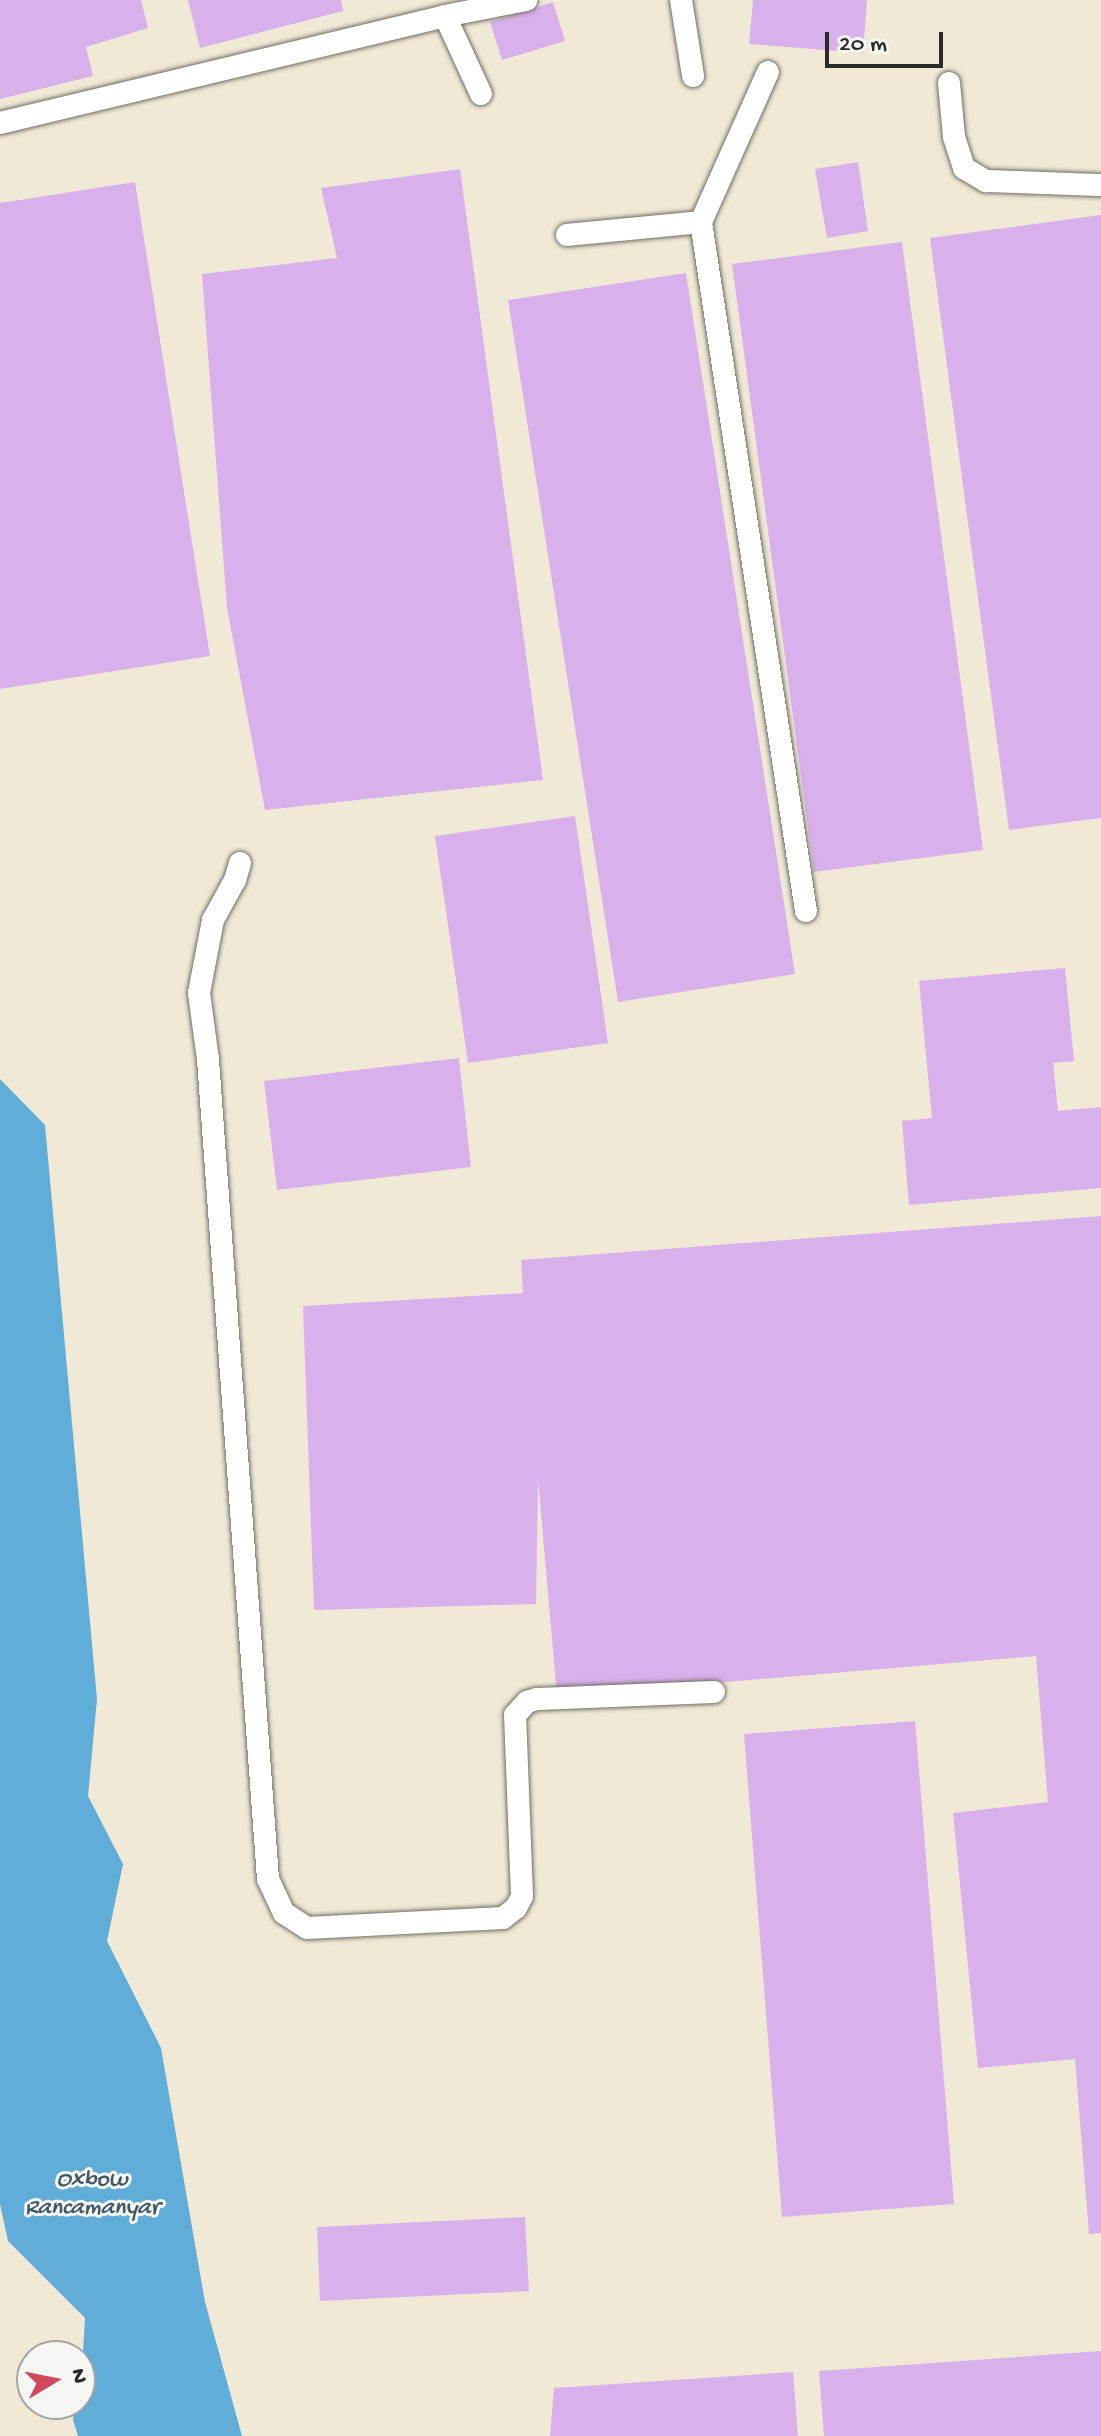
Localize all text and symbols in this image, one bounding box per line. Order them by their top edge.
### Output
scale bar [829,16,947,66]
text: 20 m [839,31,887,60]
water label: Oxbow Rancamanyar [25,2167,159,2223]
north arrow [16,2340,96,2420]
text: N [64,2367,92,2386]

